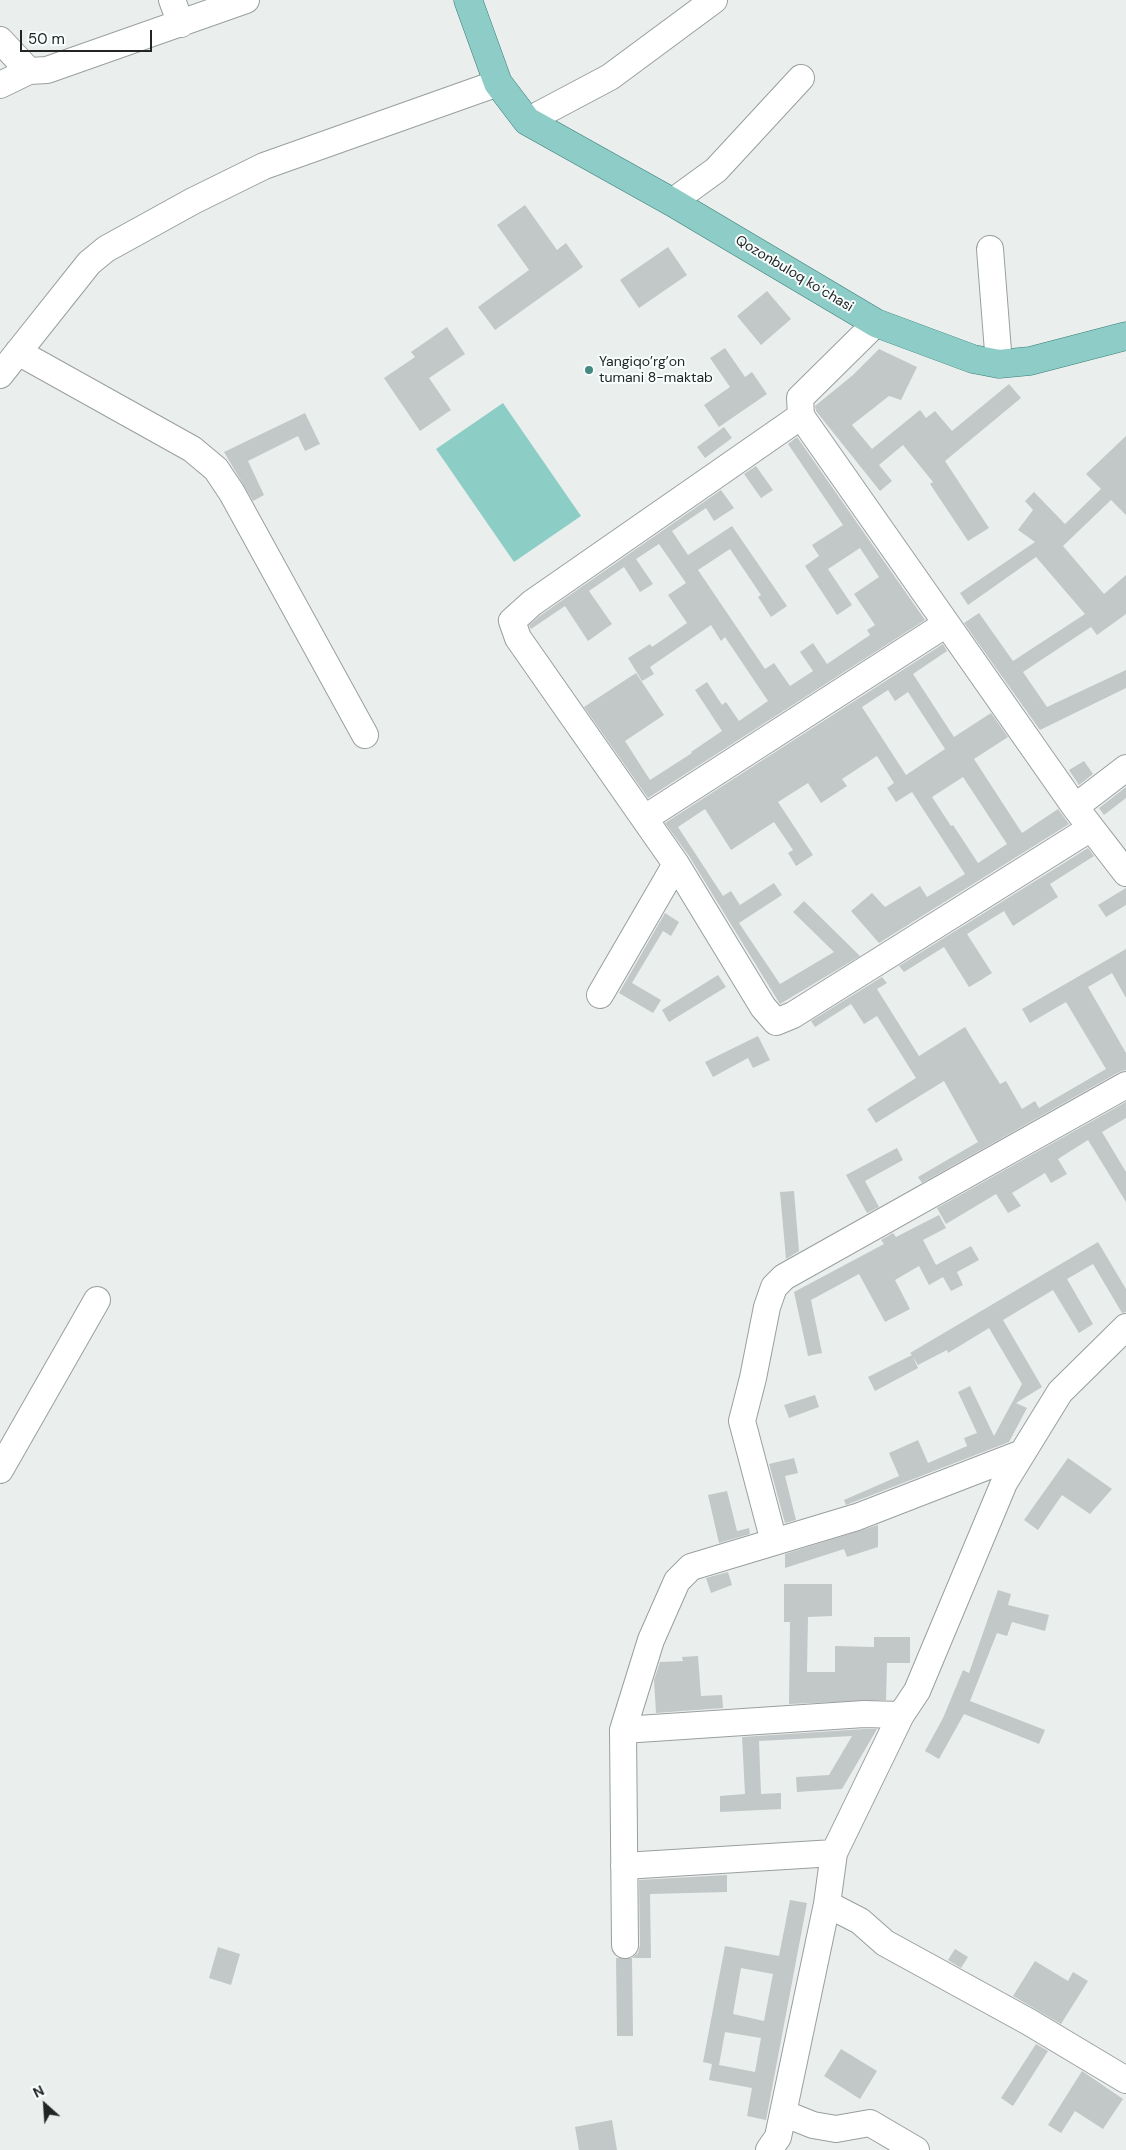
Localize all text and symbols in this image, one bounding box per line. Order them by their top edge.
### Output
scale bar [22,20,155,52]
text: 50 m [28,29,65,49]
street label: Qozonbuloq koʻchasi [732,232,856,316]
place label: Yangiqo’rg’on tumani 8-maktab [599,354,713,387]
marker: Yangiqo’rg’on tumani 8-maktab [583,364,595,376]
north arrow [20,2080,70,2130]
text: N [30,2081,47,2102]

